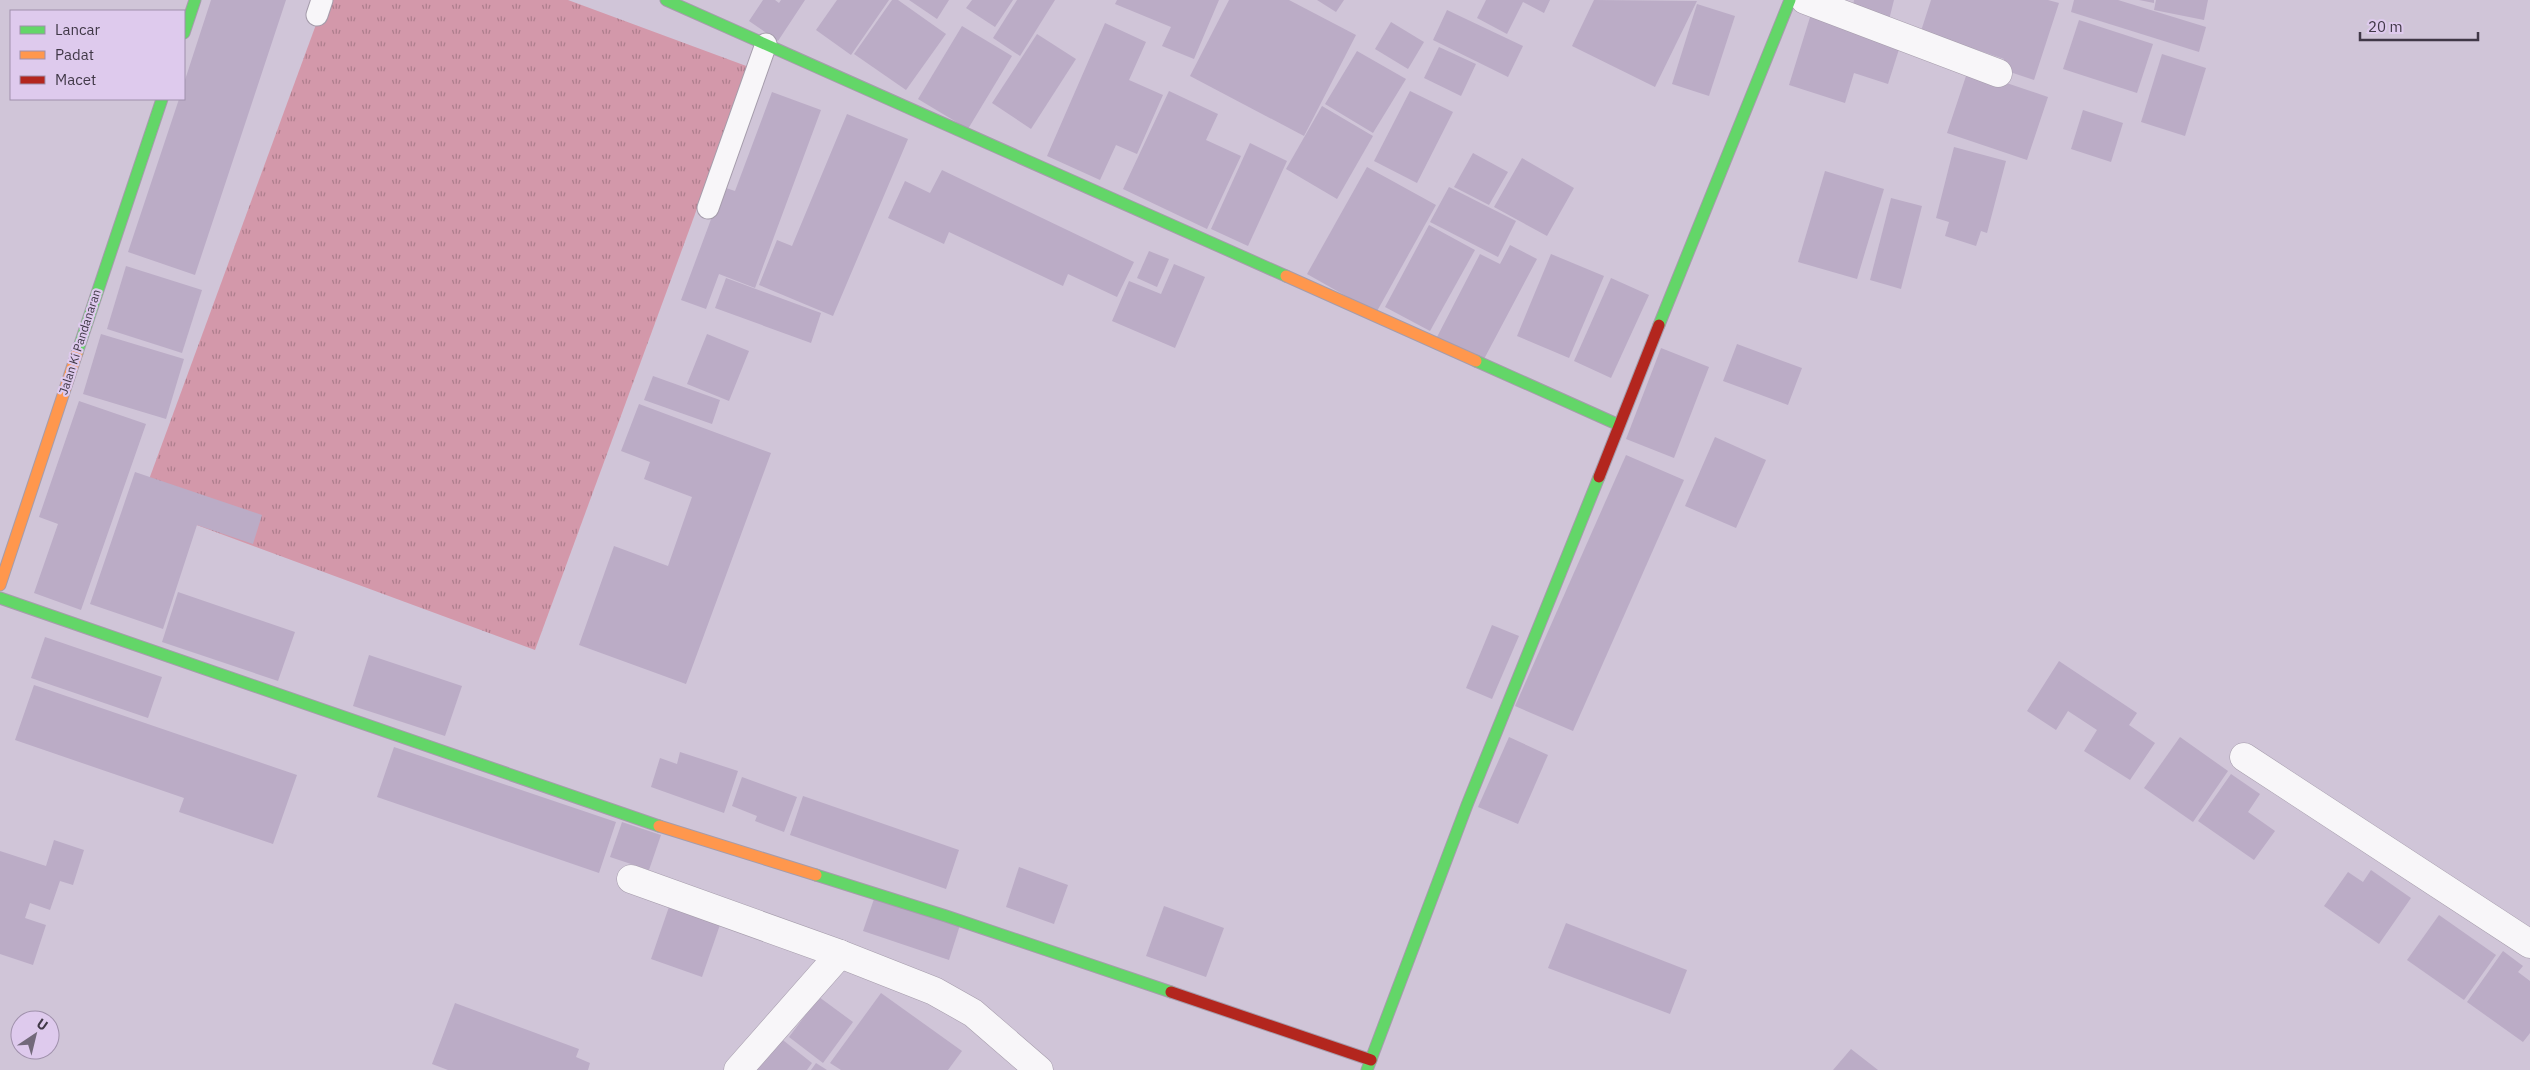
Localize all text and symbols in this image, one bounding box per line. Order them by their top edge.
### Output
legend [10,10,185,100]
scale bar [2360,10,2478,42]
text: 20 m [2368,17,2403,36]
text: Lancar [55,20,101,39]
text: Padat [55,45,94,64]
text: Macet [55,70,96,89]
street label: Jalan Ki Pandanaran [55,287,104,396]
north arrow [10,1010,60,1060]
text: U [33,1014,52,1035]

